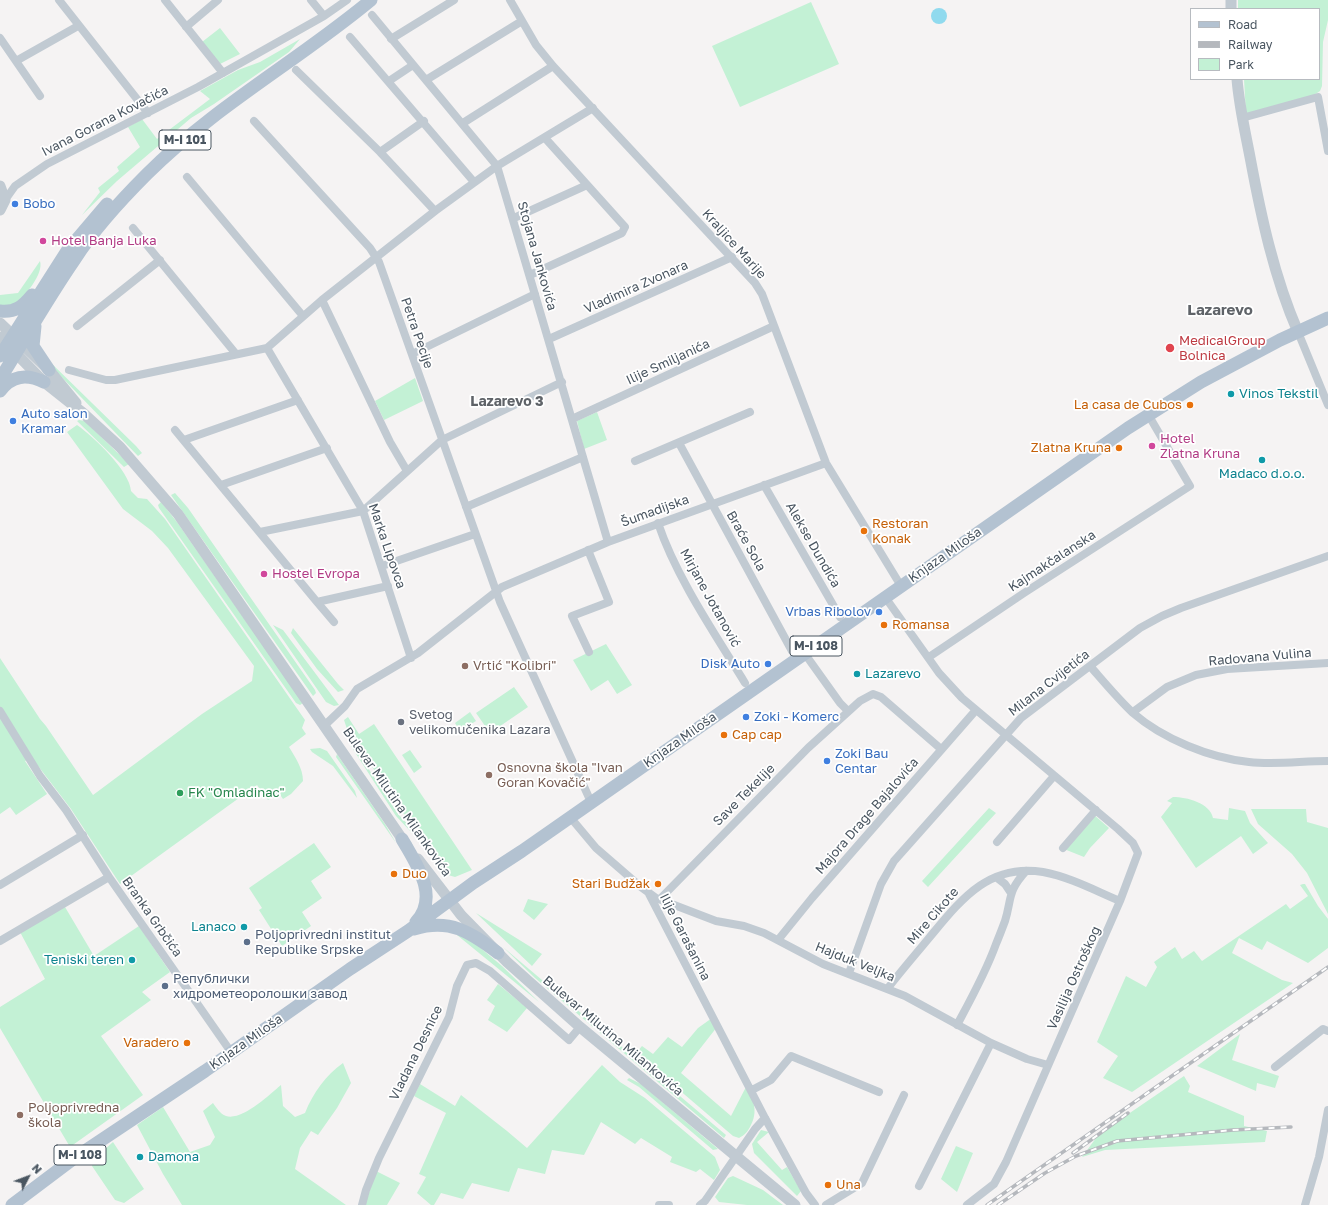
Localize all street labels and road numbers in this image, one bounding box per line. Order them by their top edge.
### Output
street label: Ivana Gorana Kovačića [39,82,171,160]
road number: M-I 101 [159,130,211,150]
street label: Stojana Jankovića [514,200,560,312]
street label: Kraljice Marije [699,206,769,282]
street label: Vladimira Zvonara [582,257,690,317]
street label: Petra Pecije [398,295,436,371]
street label: Ilije Smiljanića [624,336,712,388]
street label: Šumadijska [619,491,691,531]
street label: Alekse Dundića [782,500,844,590]
street label: Marka Lipovca [365,501,409,591]
street label: Braće Sola [723,508,769,574]
street label: Knjaza Miloša [905,524,985,586]
street label: Kajmakčalanska [1005,527,1099,595]
street label: Mirjane Jotanović [676,546,744,650]
road number: M-I 108 [790,636,842,656]
street label: Radovana Vulina [1208,645,1312,669]
street label: Milana Cvijetića [1005,647,1093,719]
street label: Knjaza Miloša [640,709,720,771]
street label: Bulevar Milutina Milankovića [339,724,455,880]
street label: Majora Drage Bajalovića [812,755,922,877]
street label: Save Tekelije [710,761,778,829]
street label: Branka Grbčića [119,874,185,960]
street label: Mire Cikote [904,884,962,948]
street label: Ilije Garašanina [656,891,714,983]
street label: Vasilija Ostroškog [1044,924,1104,1032]
street label: Hajduk Veljka [813,939,897,985]
street label: Bulevar Milutina Milankovića [540,973,686,1099]
street label: Vladana Desnice [386,1003,446,1103]
street label: Knjaza Miloša [206,1011,286,1073]
road number: M-I 108 [54,1145,106,1165]

